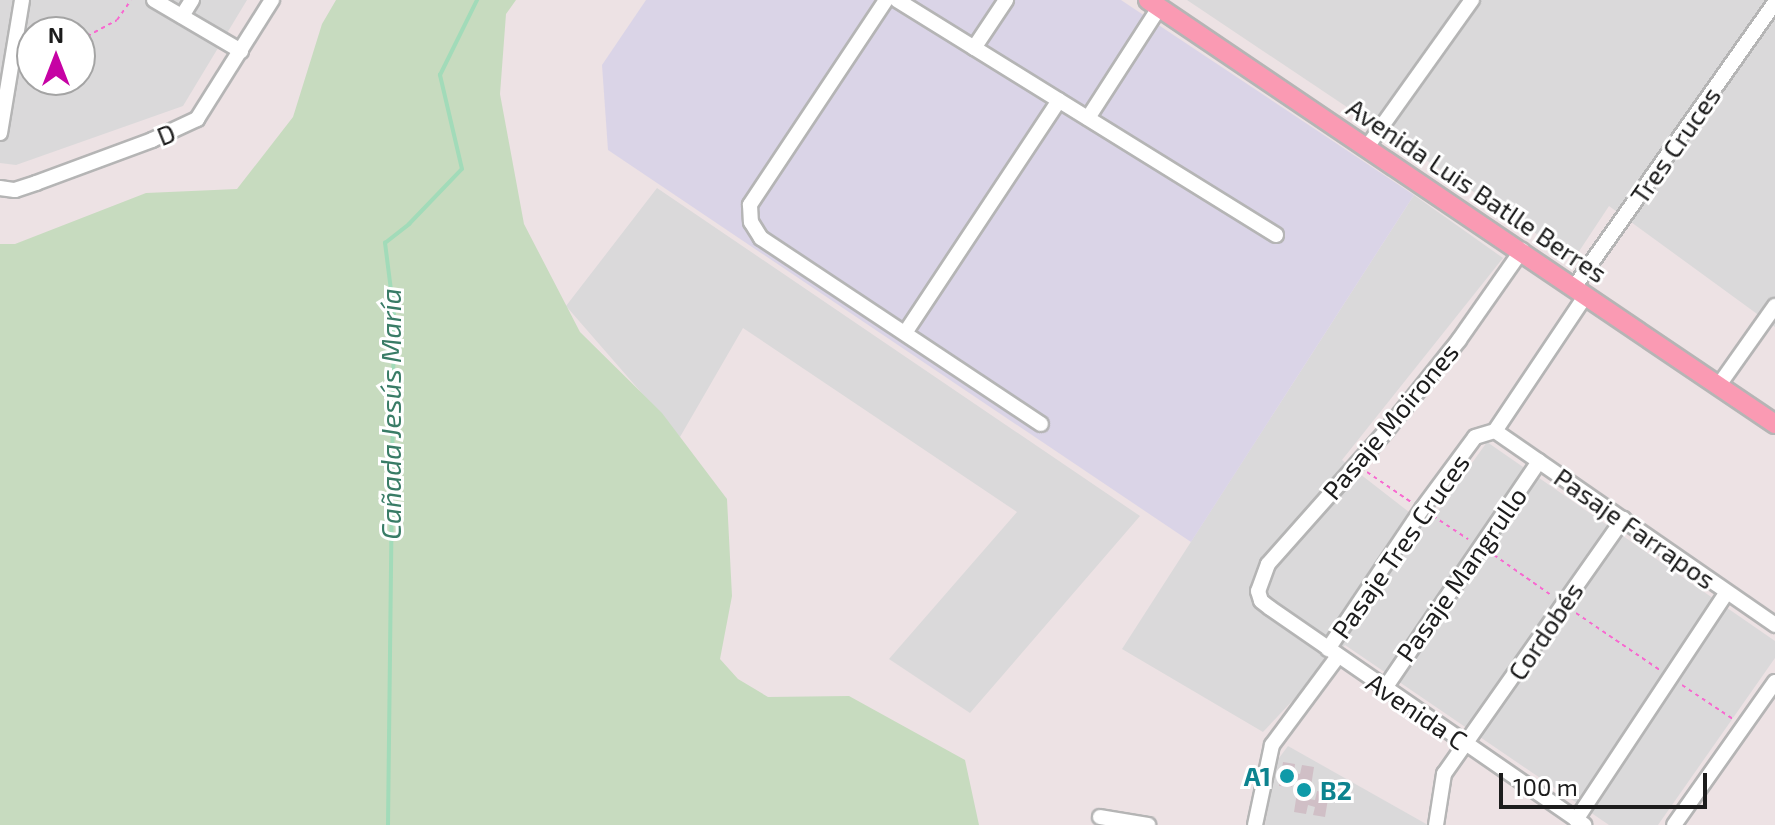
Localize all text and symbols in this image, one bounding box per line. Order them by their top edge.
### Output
north arrow [16,16,96,96]
text: N [48,21,64,47]
street label: Tres Cruces [1623,81,1727,209]
street label: Avenida Luis Batlle Berres [1341,91,1613,289]
street label: D [152,116,180,152]
water label: Cañada Jesús María [373,288,407,540]
street label: Pasaje Moirones [1316,337,1464,505]
street label: Pasaje Tres Cruces [1324,447,1476,645]
street label: Pasaje Farrapos [1549,461,1721,595]
street label: Pasaje Mangrullo [1389,481,1533,667]
street label: Cordobés [1501,576,1589,686]
street label: Avenida C [1361,666,1473,756]
scale bar [1503,757,1711,807]
place label: A1 [1244,760,1271,792]
marker: A1 [1278,767,1296,785]
text: 100 m [1513,772,1578,801]
place label: B2 [1320,774,1352,806]
marker: B2 [1295,781,1313,799]

